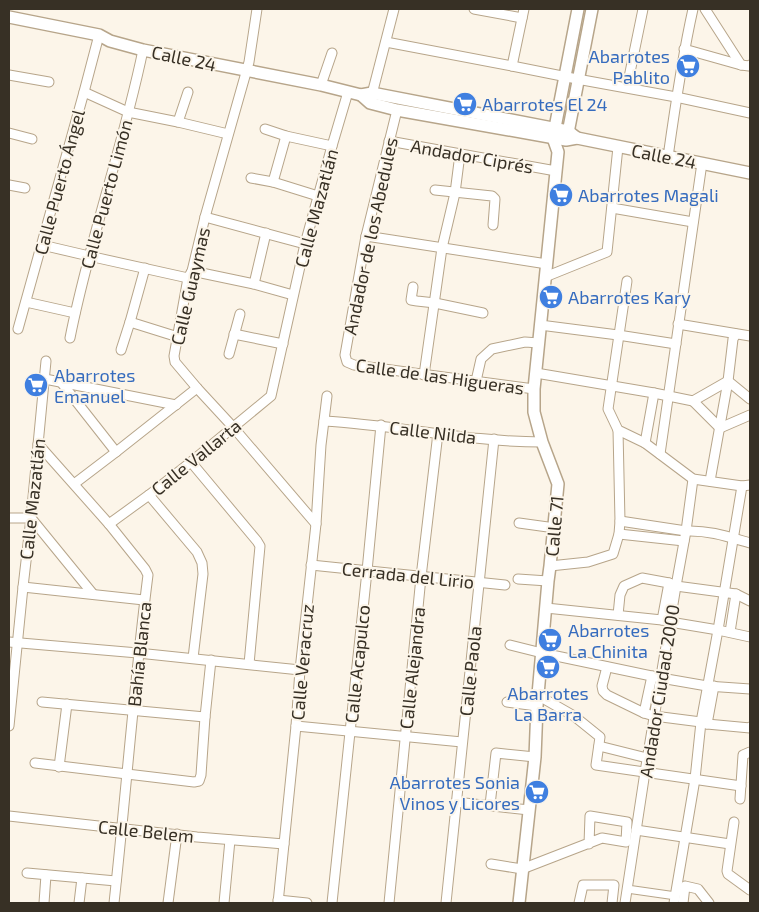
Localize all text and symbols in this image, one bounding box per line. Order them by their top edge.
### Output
street label: Calle 24 [150,40,218,76]
place label: Abarrotes Pablito [589,45,670,88]
supermarket icon: Abarrotes Pablito [675,53,701,79]
supermarket icon: Abarrotes El 24 [452,91,478,117]
place label: Abarrotes El 24 [482,93,608,115]
street label: Calle Puerto Ángel [29,106,89,257]
street label: Calle Puerto Limón [76,117,136,271]
street label: Andador Ciprés [409,134,535,178]
street label: Andador de los Abedules [338,135,402,337]
street label: Calle 24 [630,139,698,173]
street label: Calle Mazatlán [290,146,342,270]
supermarket icon: Abarrotes Magali [548,182,574,208]
place label: Abarrotes Magali [578,184,719,206]
street label: Calle Guaymas [166,225,214,347]
supermarket icon: Abarrotes Kary [538,284,564,310]
place label: Abarrotes Kary [568,286,691,308]
street label: Calle de las Higueras [354,353,526,399]
place label: Abarrotes Emanuel [54,364,135,407]
supermarket icon: Abarrotes Emanuel [23,372,49,398]
street label: Calle Vallarta [147,414,245,500]
street label: Calle Nilda [388,416,478,448]
street label: Calle Mazatlán [15,437,49,561]
street label: Calle 71 [540,495,568,557]
street label: Cerrada del Lirio [341,557,475,593]
street label: Bahía Blanca [123,600,155,708]
street label: Calle Veracruz [286,603,318,721]
street label: Andador Ciudad 2000 [634,603,684,779]
street label: Calle Acapulco [340,604,374,724]
street label: Calle Alejandra [395,606,429,730]
place label: Abarrotes La Chinita [568,619,649,662]
street label: Calle Paola [454,625,486,717]
supermarket icon: Abarrotes La Chinita [537,627,563,653]
supermarket icon: Abarrotes La Barra [535,654,561,680]
place label: Abarrotes La Barra [507,682,589,725]
place label: Abarrotes Sonia Vinos y Licores [389,771,520,814]
supermarket icon: Abarrotes Sonia Vinos y Licores [524,779,550,805]
street label: Calle Belem [97,815,195,847]

